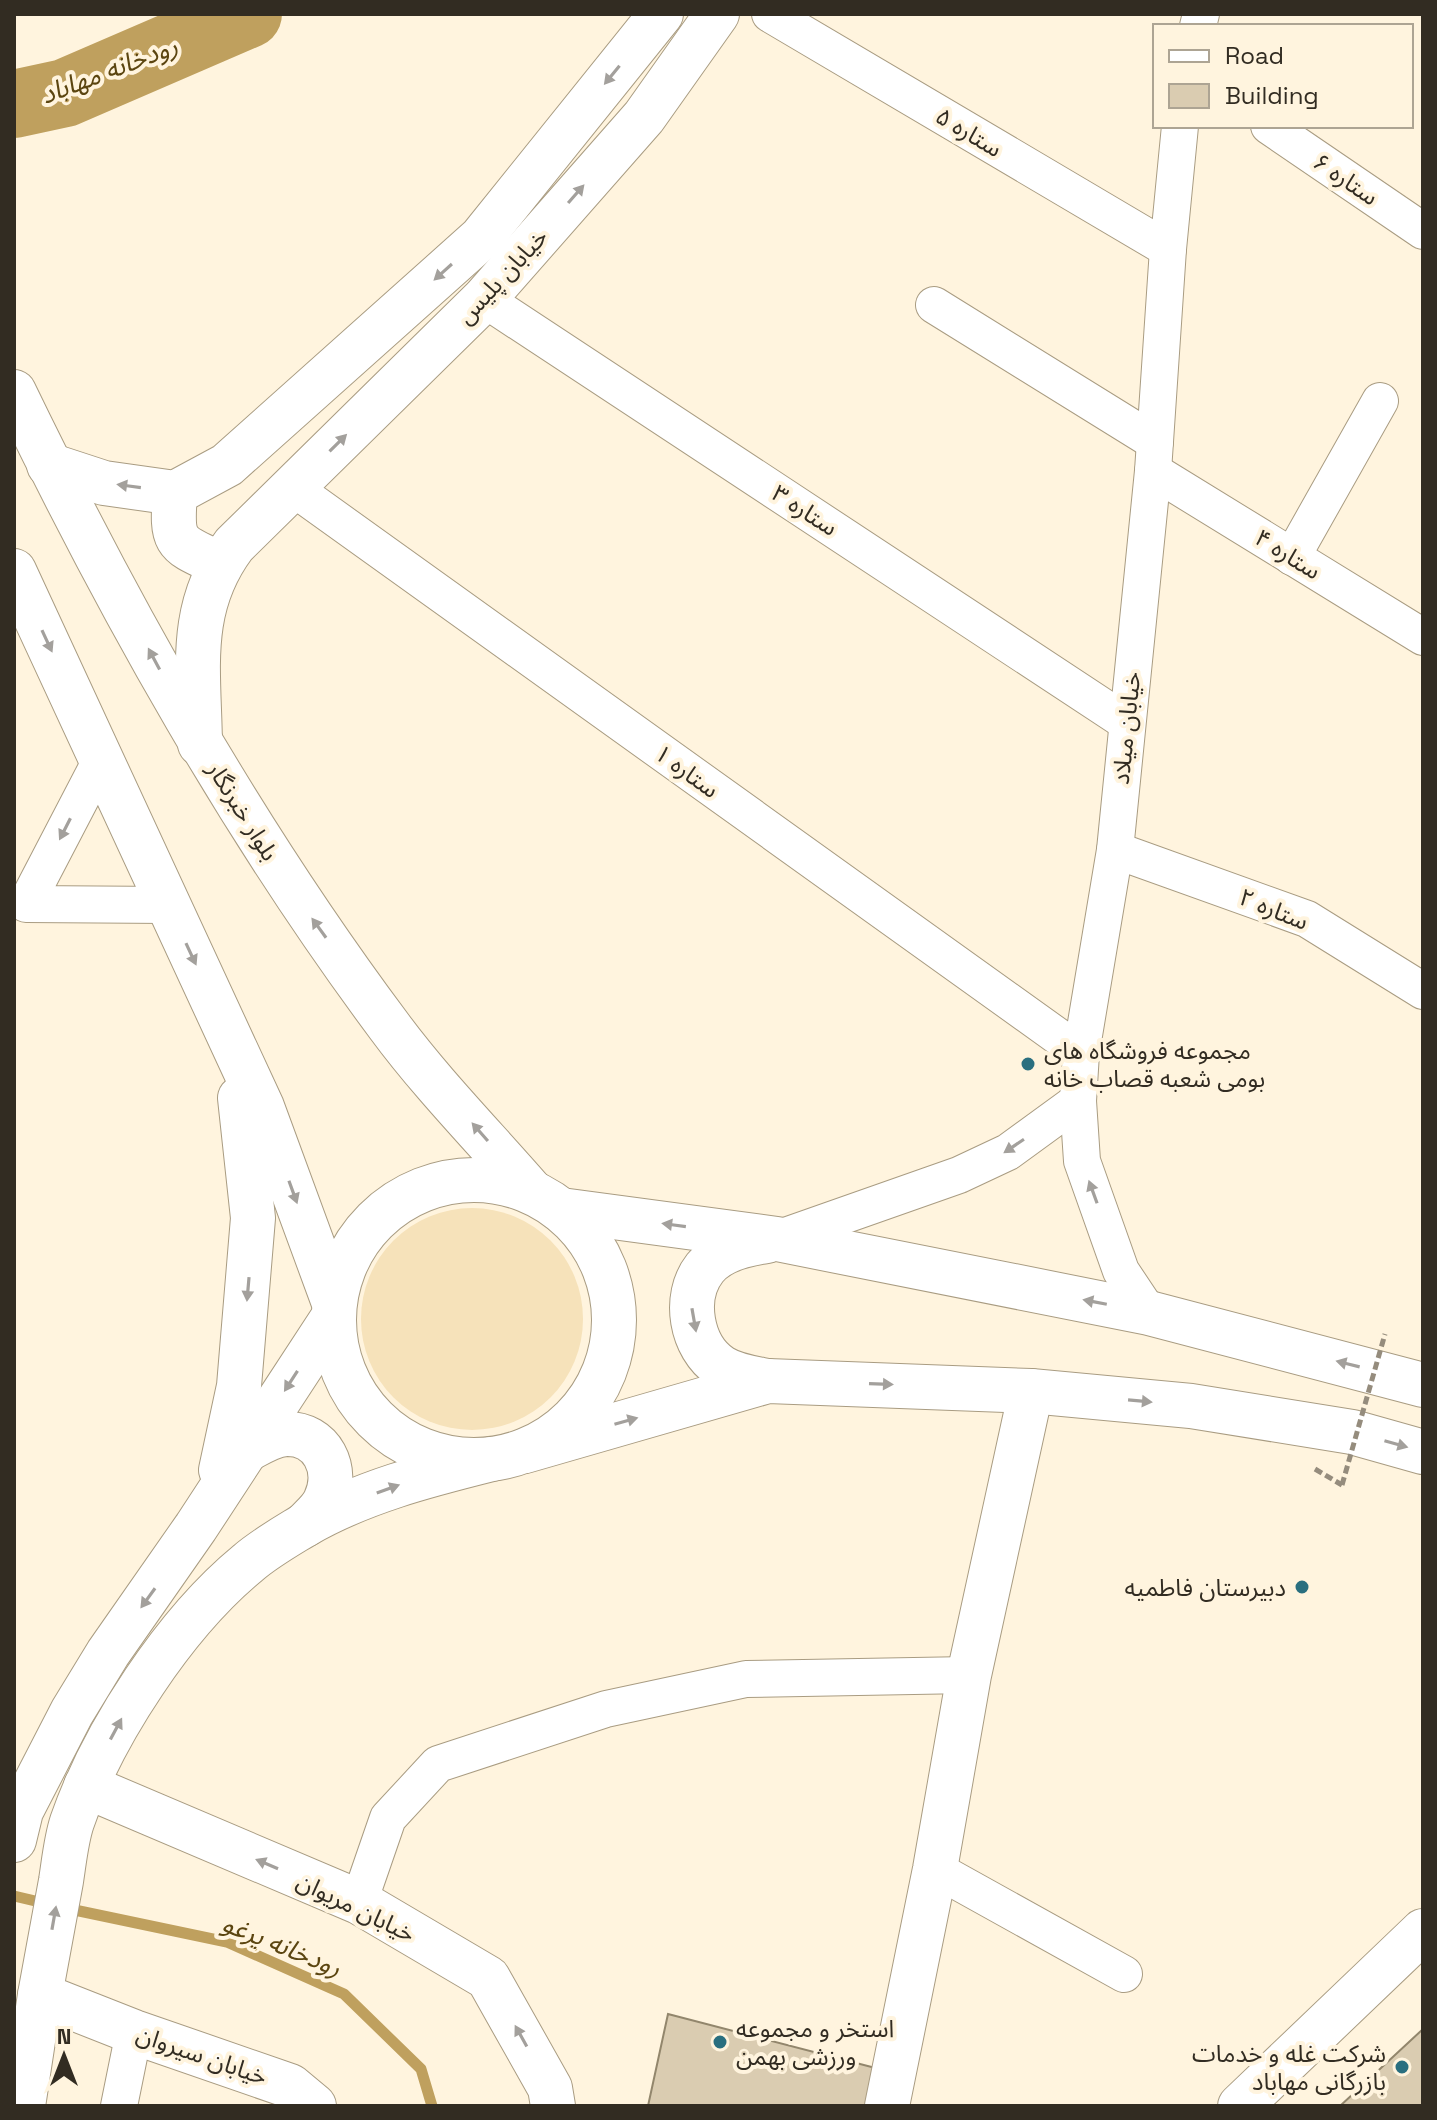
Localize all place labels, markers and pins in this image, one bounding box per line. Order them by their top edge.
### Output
place label: مجموعه فروشگاه های بومی شعبه قصاب خانه [1044,1035,1265,1094]
marker: مجموعه فروشگاه های بومی شعبه قصاب خانه [1019,1055,1037,1073]
place label: دبیرستان فاطمیه [1125,1572,1286,1603]
marker: دبیرستان فاطمیه [1293,1578,1311,1596]
place label: استخر و مجموعه ورزشی بهمن [736,2013,894,2072]
marker: استخر و مجموعه ورزشی بهمن [711,2033,729,2051]
place label: شرکت غله و خدمات بازرگانی مهاباد [1192,2038,1386,2097]
marker: شرکت غله و خدمات بازرگانی مهاباد [1393,2058,1411,2076]

